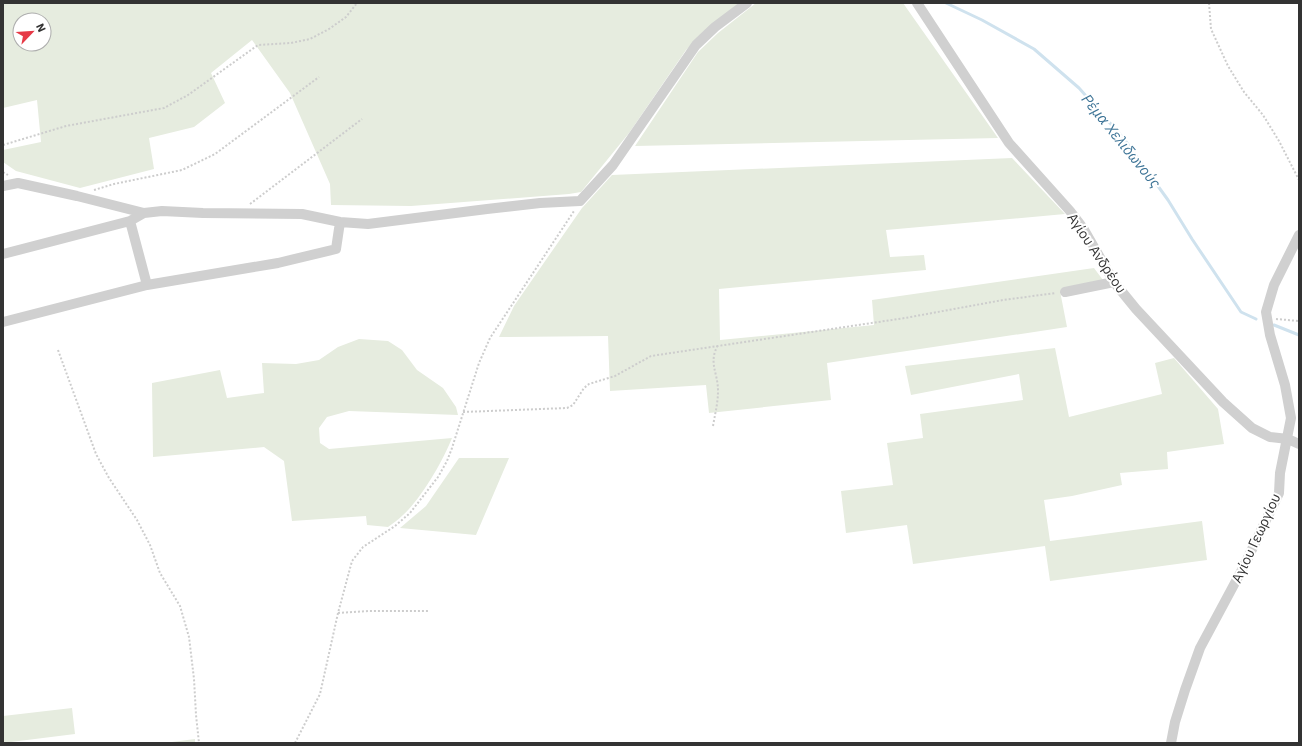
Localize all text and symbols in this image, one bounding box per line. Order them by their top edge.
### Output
north arrow [12,12,52,52]
text: N [33,21,49,34]
water label: Ρέμα Χελιδωνούς [1078,90,1166,192]
street label: Αγίου Ανδρέου [1063,209,1131,297]
street label: Αγίου Γεωργίου [1227,490,1285,586]

